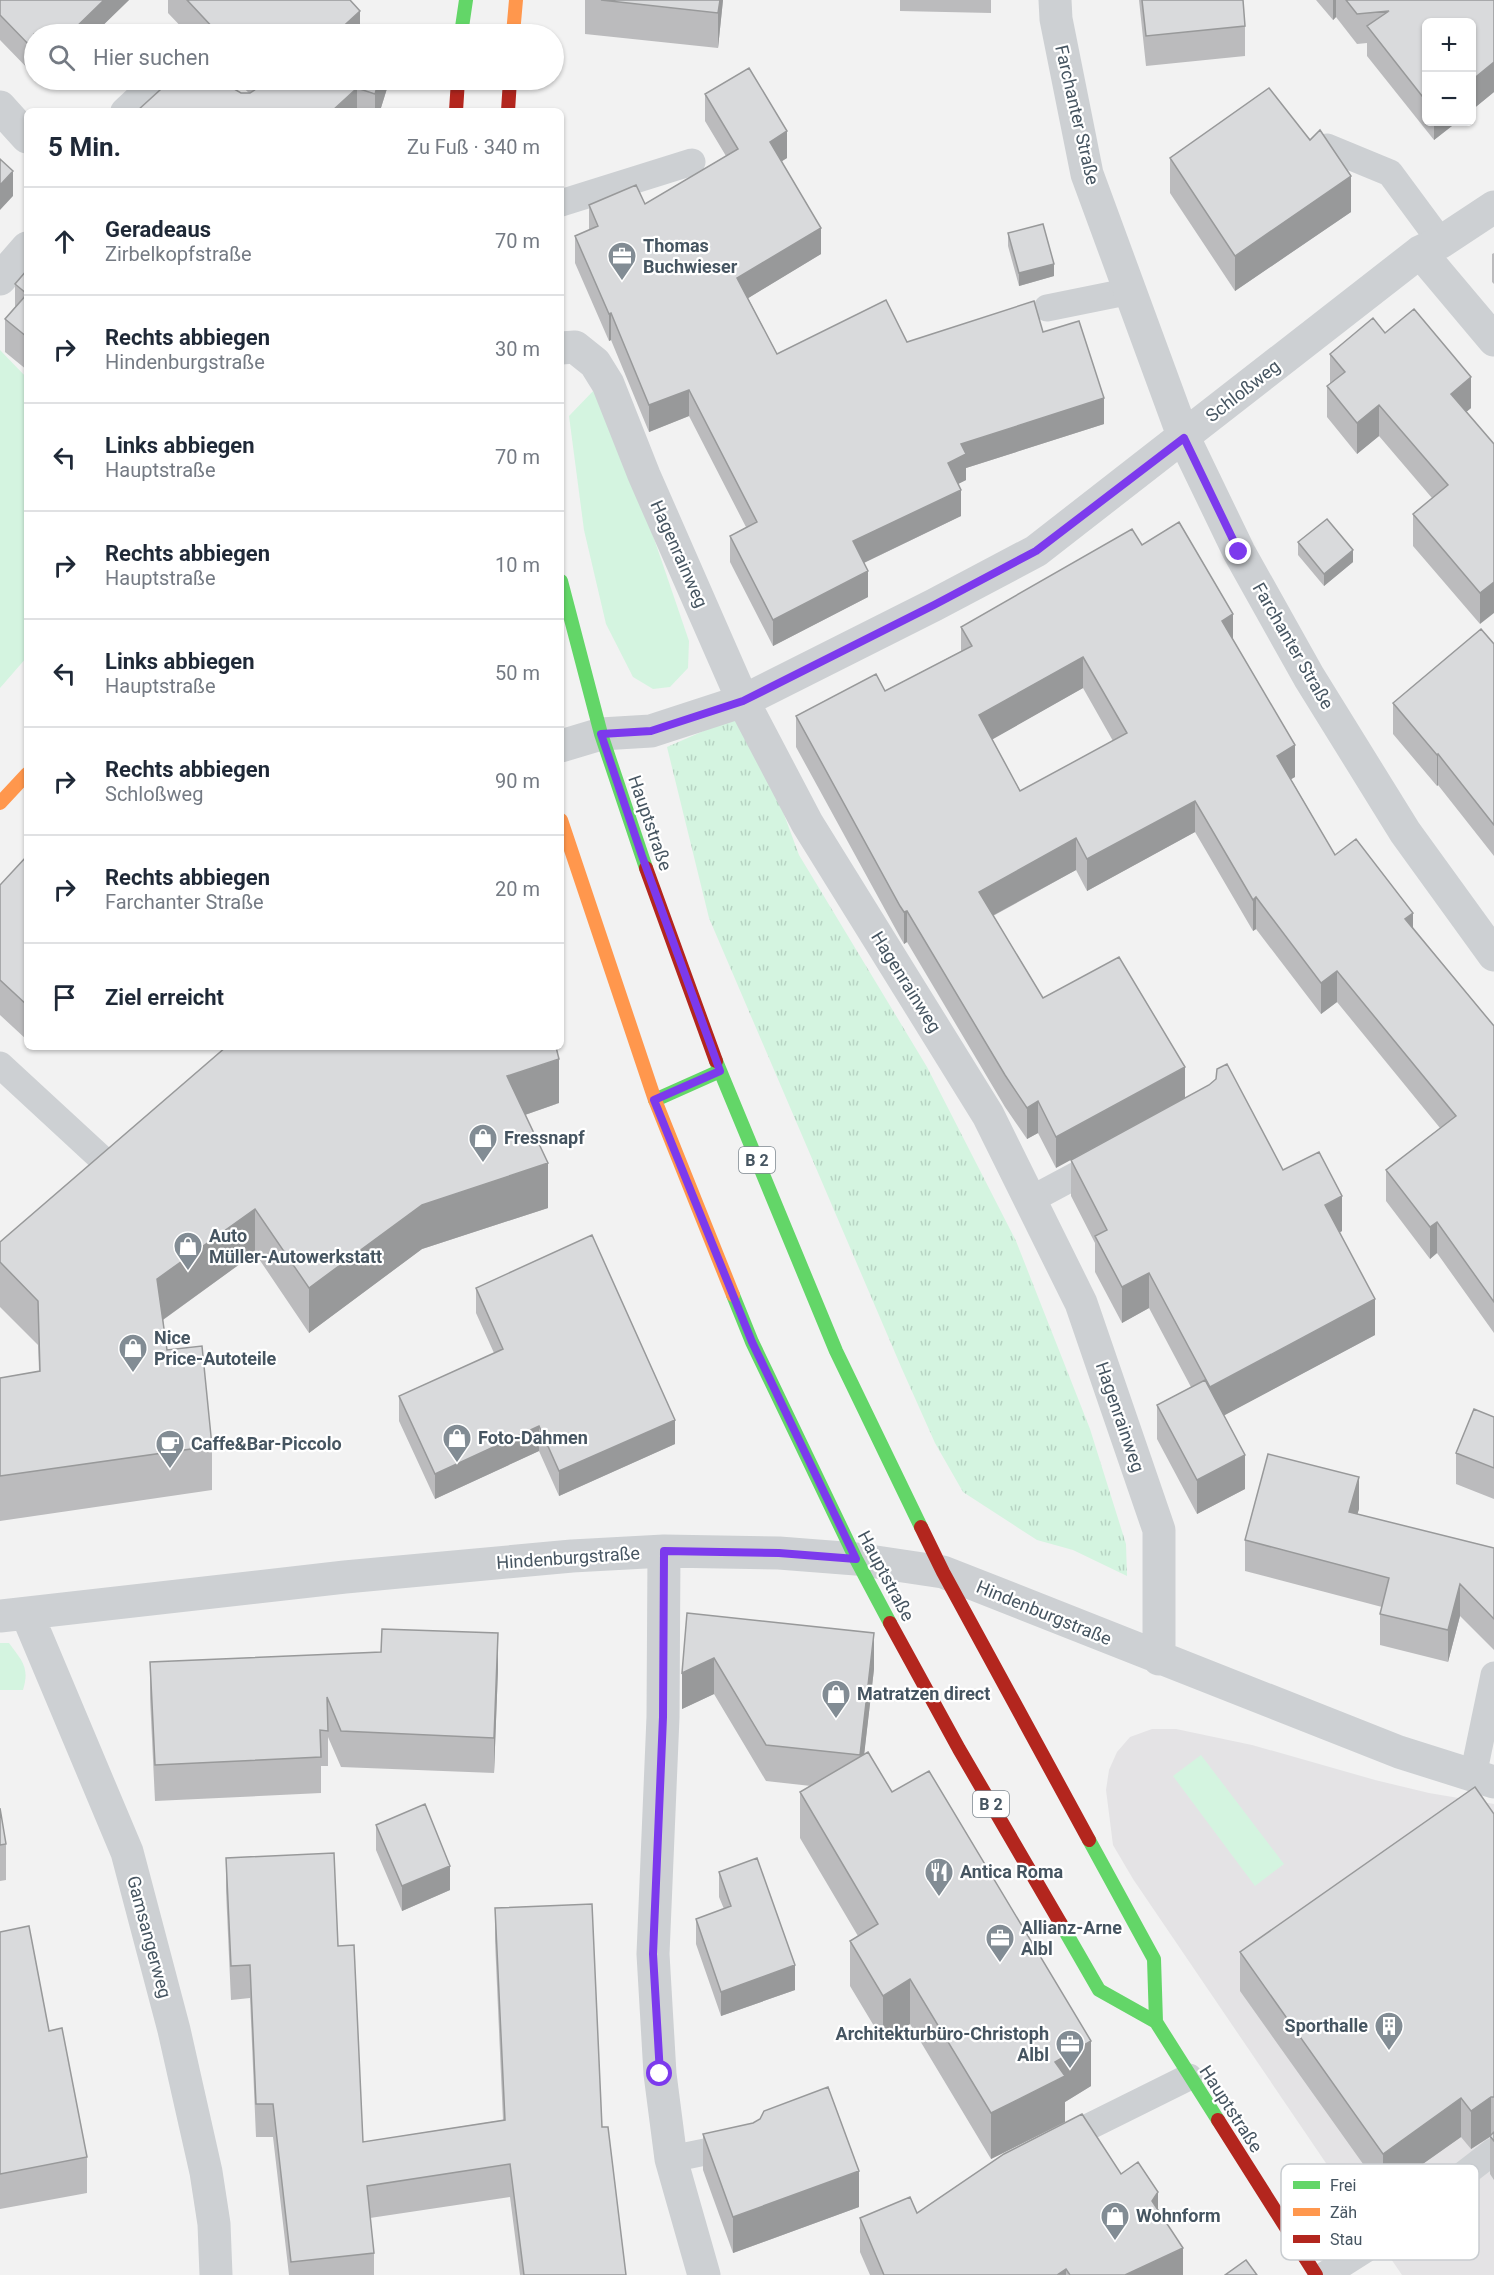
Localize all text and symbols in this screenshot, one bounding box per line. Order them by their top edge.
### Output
map controls [1422,18,1476,126]
button: + [1422,18,1476,72]
search box [24,24,564,90]
icon: search [45,41,78,74]
street label: Farchanter Straße [1051,43,1104,187]
text: Hier suchen [93,45,210,70]
button: − [1422,72,1476,126]
text: 5 Min. [48,132,121,162]
text: Zu Fuß · 340 m [407,135,540,159]
text: Geradeaus [105,217,211,242]
icon: ahead [48,225,81,258]
text: 70 m [495,229,540,253]
place label: Thomas Buchwieser [643,235,738,277]
office icon: Thomas Buchwieser [606,240,638,282]
text: Zirbelkopfstraße [105,242,252,266]
text: Rechts abbiegen [105,325,270,350]
icon: right [48,333,81,366]
text: 30 m [495,337,540,361]
text: Hindenburgstraße [105,350,265,374]
street label: Schloßweg [1201,355,1284,426]
text: Links abbiegen [105,433,255,458]
icon: left [48,441,81,474]
text: 70 m [495,445,540,469]
text: Hauptstraße [105,458,216,482]
street label: Hagenrainweg [646,497,712,611]
route end [1225,538,1251,564]
text: Rechts abbiegen [105,541,270,566]
icon: right [48,549,81,582]
text: 10 m [495,553,540,577]
text: Hauptstraße [105,566,216,590]
street label: Farchanter Straße [1249,579,1338,713]
text: Links abbiegen [105,649,255,674]
icon: left [48,657,81,690]
text: 50 m [495,661,540,685]
text: Hauptstraße [105,674,216,698]
text: Rechts abbiegen [105,757,270,782]
icon: right [48,765,81,798]
text: 90 m [495,769,540,793]
street label: Hauptstraße [624,772,677,873]
text: Schloßweg [105,782,203,806]
text: Rechts abbiegen [105,865,270,890]
icon: right [48,873,81,906]
text: 20 m [495,877,540,901]
text: Farchanter Straße [105,890,264,914]
street label: Hagenrainweg [867,927,946,1036]
icon: arrive [48,981,81,1014]
text: Ziel erreicht [105,985,224,1010]
shop icon: Fressnapf [467,1122,499,1164]
place label: Fressnapf [504,1127,585,1148]
road number: B 2 [739,1147,775,1173]
place label: Auto Müller-Autowerkstatt [209,1225,382,1267]
shop icon: Auto Müller-Autowerkstatt [172,1230,204,1272]
place label: Nice Price-Autoteile [154,1327,277,1369]
shop icon: Nice Price-Autoteile [117,1332,149,1374]
street label: Hagenrainweg [1092,1359,1149,1475]
shop icon: Foto-Dahmen [441,1422,473,1464]
place label: Foto-Dahmen [478,1427,588,1448]
cafe icon: Caffe&Bar-Piccolo [154,1428,186,1470]
place label: Caffe&Bar-Piccolo [191,1433,342,1454]
street label: Hauptstraße [854,1527,919,1625]
street label: Hindenburgstraße [495,1542,640,1573]
street label: Hindenburgstraße [974,1576,1115,1649]
shop icon: Matratzen direct [820,1678,852,1720]
place label: Matratzen direct [857,1683,990,1704]
road number: B 2 [973,1791,1009,1817]
restaurant icon: Antica Roma [923,1856,955,1898]
place label: Antica Roma [960,1861,1064,1882]
street label: Gamsangerweg [123,1873,176,2000]
place label: Allianz-Arne Albl [1021,1917,1122,1959]
office icon: Allianz-Arne Albl [984,1922,1016,1964]
building icon: Sporthalle [1373,2010,1405,2052]
place label: Sporthalle [1285,2015,1368,2036]
place label: Architekturbüro-Christoph Albl [836,2023,1049,2065]
office icon: Architekturbüro-Christoph Albl [1054,2028,1086,2070]
route start [646,2060,672,2086]
street label: Hauptstraße [1196,2061,1267,2156]
legend [1281,2164,1479,2260]
text: Frei [1330,2176,1356,2195]
shop icon: Wohnform [1099,2200,1131,2242]
text: Zäh [1330,2203,1357,2222]
place label: Wohnform [1136,2205,1221,2226]
text: Stau [1330,2230,1362,2249]

